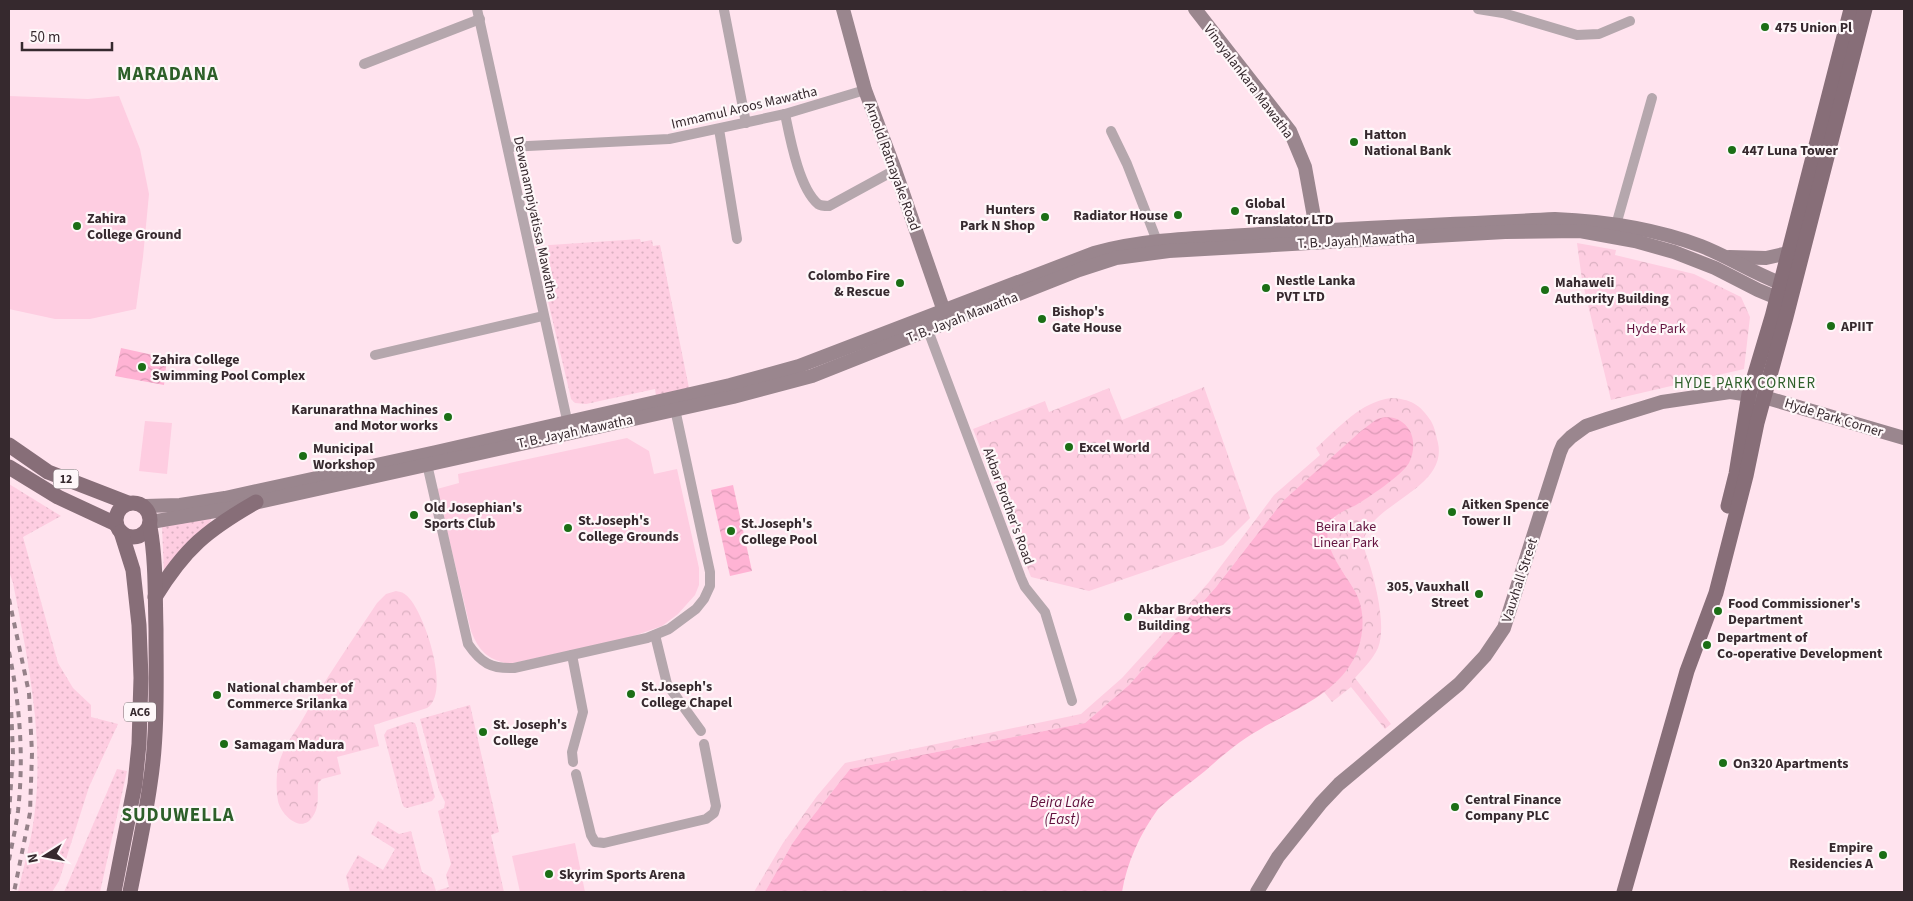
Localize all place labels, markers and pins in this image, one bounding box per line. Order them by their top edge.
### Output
place label: 475 Union Pl [1775,18,1852,38]
marker: 475 Union Pl [1759,21,1771,33]
place label: Hatton National Bank [1364,125,1451,161]
marker: Hatton National Bank [1348,136,1360,148]
place label: 447 Luna Tower [1742,141,1839,161]
marker: 447 Luna Tower [1726,144,1738,156]
place label: Global Translator LTD [1245,194,1334,230]
place label: Hunters Park N Shop [960,200,1035,236]
marker: Global Translator LTD [1229,205,1241,217]
place label: Radiator House [1073,206,1168,226]
place label: Zahira College Ground [87,209,181,245]
marker: Radiator House [1172,209,1184,221]
marker: Hunters Park N Shop [1039,211,1051,223]
marker: Zahira College Ground [71,220,83,232]
place label: Colombo Fire & Rescue [808,266,890,302]
place label: Nestle Lanka PVT LTD [1276,271,1355,307]
place label: Mahaweli Authority Building [1554,273,1669,309]
marker: Colombo Fire & Rescue [894,277,906,289]
marker: Nestle Lanka PVT LTD [1260,282,1272,294]
marker: Mahaweli Authority Building [1539,284,1551,296]
place label: Bishop's Gate House [1052,302,1122,338]
marker: Bishop's Gate House [1036,313,1048,325]
place label: APIIT [1840,317,1874,337]
marker: APIIT [1825,320,1837,332]
place label: Zahira College Swimming Pool Complex [152,350,305,386]
marker: Zahira College Swimming Pool Complex [136,361,148,373]
place label: Karunarathna Machines and Motor works [291,400,438,436]
marker: Karunarathna Machines and Motor works [442,411,454,423]
place label: Excel World [1079,438,1150,458]
place label: Municipal Workshop [313,439,375,475]
marker: Excel World [1063,441,1075,453]
marker: Municipal Workshop [297,450,309,462]
place label: Aitken Spence Tower II [1461,495,1549,531]
place label: Old Josephian's Sports Club [424,498,522,534]
marker: Aitken Spence Tower II [1446,506,1458,518]
marker: Old Josephian's Sports Club [408,509,420,521]
place label: St.Joseph's College Grounds [578,511,679,547]
place label: St.Joseph's College Pool [741,514,817,550]
marker: St.Joseph's College Grounds [562,522,574,534]
marker: St.Joseph's College Pool [725,525,737,537]
place label: 305, Vauxhall Street [1387,577,1470,613]
marker: 305, Vauxhall Street [1473,588,1485,600]
place label: Food Commissioner's Department [1728,594,1860,630]
place label: Akbar Brothers Building [1137,600,1231,636]
marker: Food Commissioner's Department [1712,605,1724,617]
marker: Akbar Brothers Building [1122,611,1134,623]
place label: Department of Co-operative Development [1717,628,1883,664]
marker: Department of Co-operative Development [1701,639,1713,651]
place label: St.Joseph's College Chapel [641,677,732,713]
place label: National chamber of Commerce Srilanka [227,678,354,714]
marker: St.Joseph's College Chapel [625,688,637,700]
marker: National chamber of Commerce Srilanka [211,689,223,701]
place label: St. Joseph's College [493,715,567,751]
marker: St. Joseph's College [477,726,489,738]
place label: Samagam Madura [234,735,345,755]
marker: Samagam Madura [218,738,230,750]
place label: On320 Apartments [1733,754,1848,774]
marker: On320 Apartments [1717,757,1729,769]
place label: Central Finance Company PLC [1465,790,1561,826]
marker: Central Finance Company PLC [1449,801,1461,813]
place label: Empire Residencies A [1789,838,1874,874]
marker: Empire Residencies A [1877,849,1889,861]
place label: Skyrim Sports Arena [559,865,685,885]
marker: Skyrim Sports Arena [543,868,555,880]

